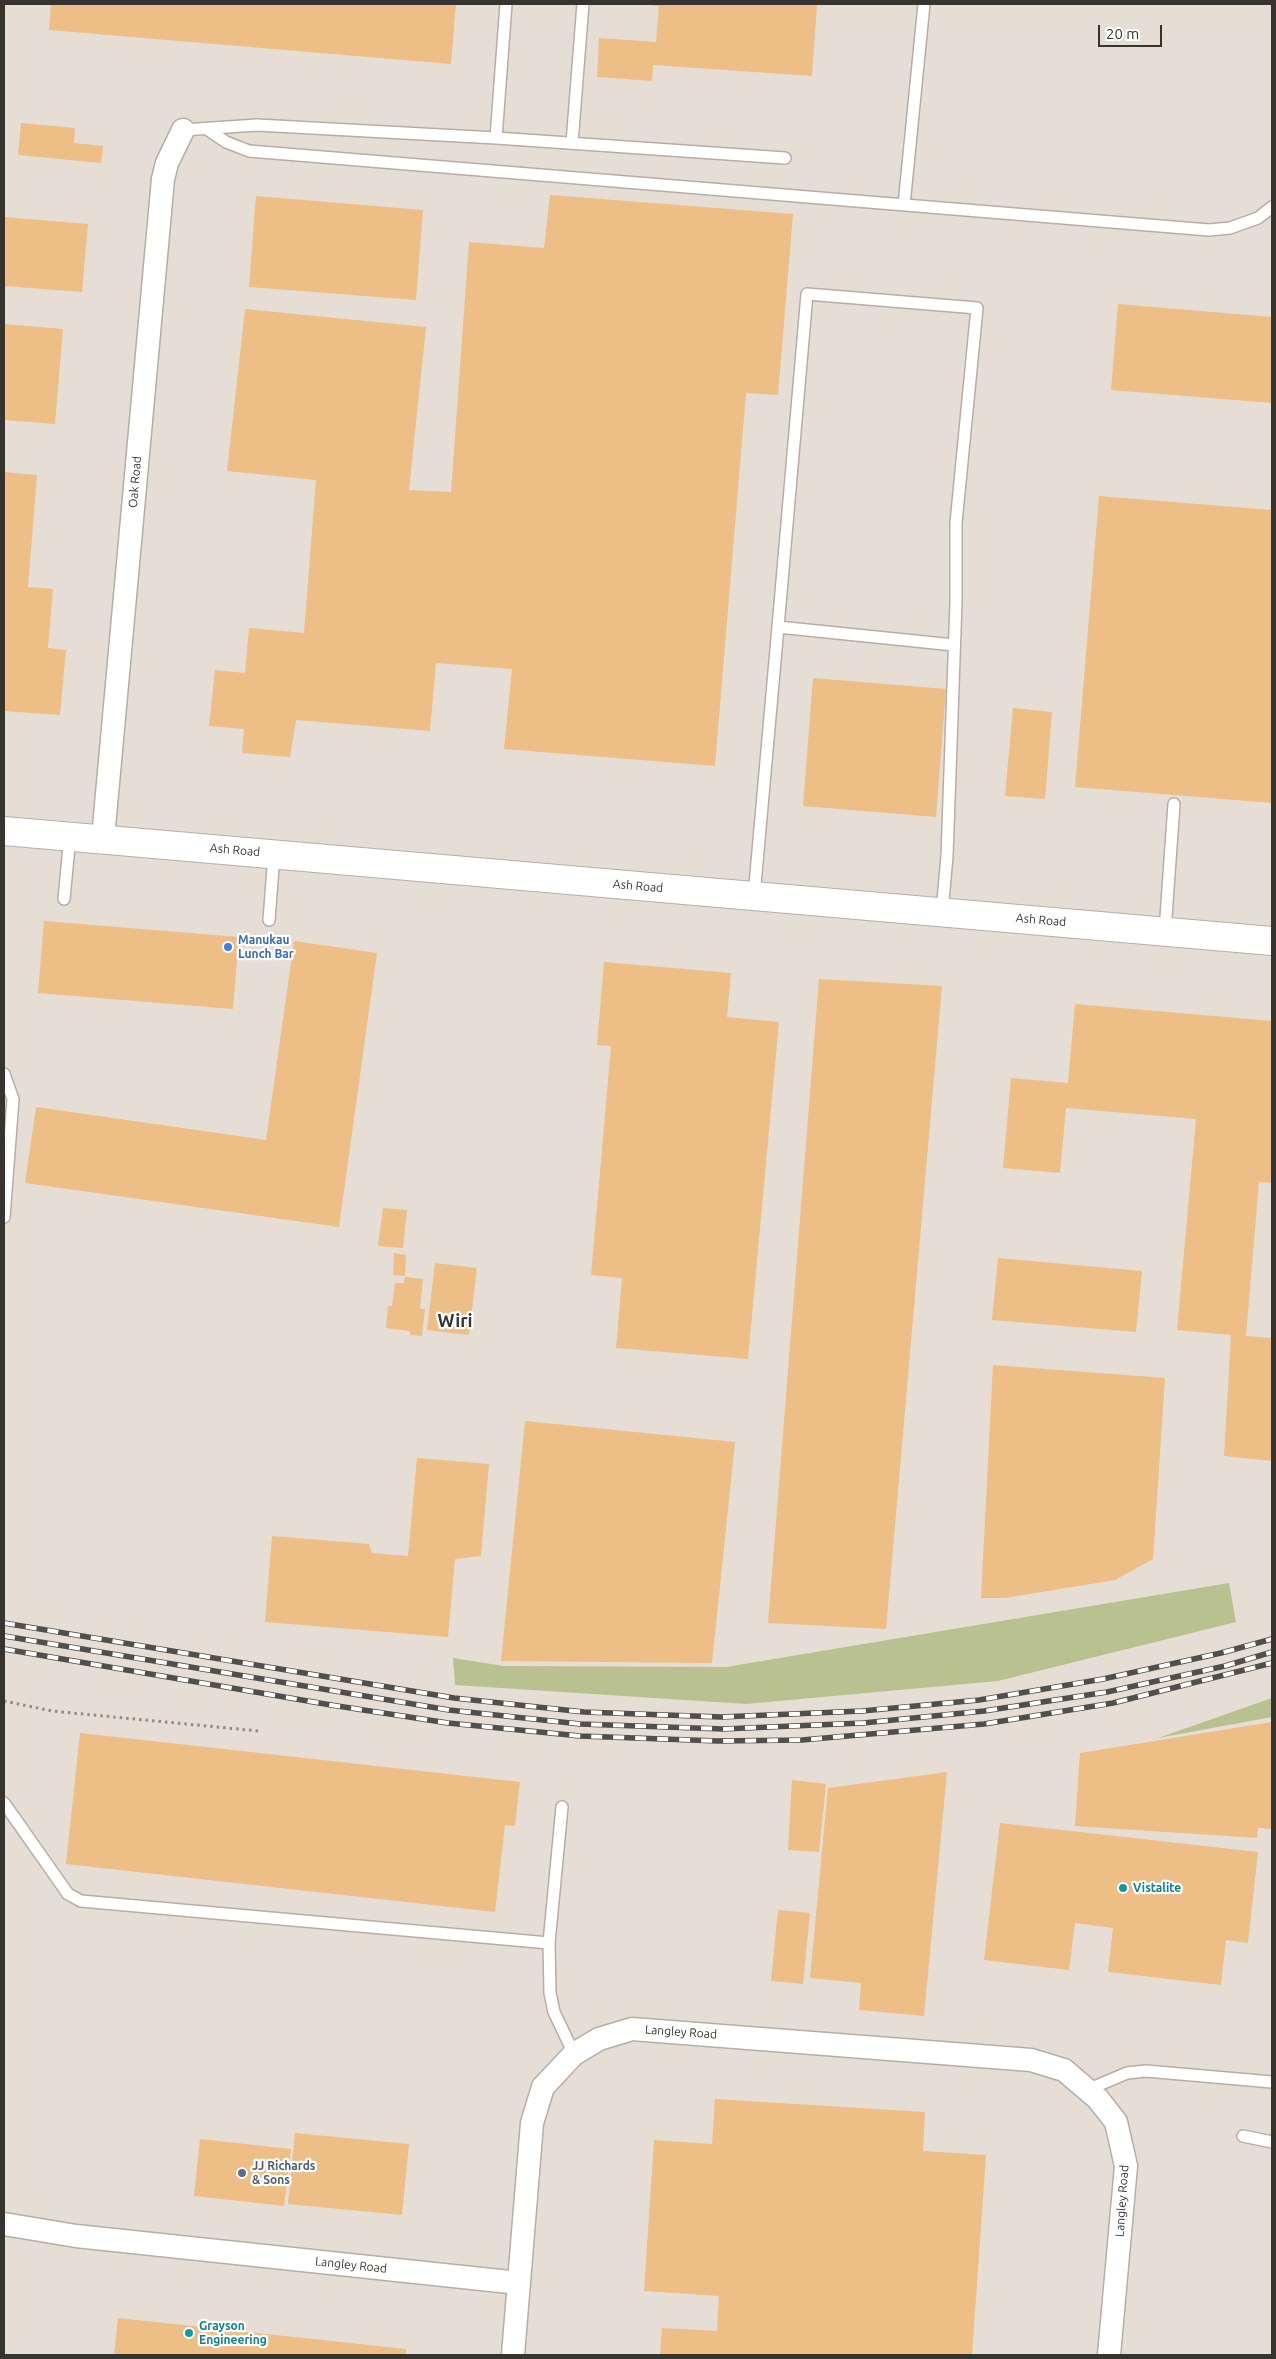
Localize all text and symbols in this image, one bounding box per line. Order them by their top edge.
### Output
scale bar [1101,15,1165,47]
text: 20 m [1106,25,1139,42]
street label: Oak Road [126,455,144,509]
street label: Ash Road [209,841,261,859]
street label: Ash Road [612,877,664,895]
street label: Ash Road [1015,911,1067,929]
place label: Manukau Lunch Bar [238,933,294,961]
marker: Manukau Lunch Bar [222,941,234,953]
district label: Wiri [437,1310,473,1332]
place label: Vistalite [1133,1881,1181,1895]
marker: Vistalite [1117,1882,1129,1894]
street label: Langley Road [645,2022,717,2042]
place label: JJ Richards & Sons [252,2159,316,2187]
street label: Langley Road [1112,2165,1132,2237]
marker: JJ Richards & Sons [236,2167,248,2179]
street label: Langley Road [314,2254,388,2276]
place label: Grayson Engineering [199,2319,267,2347]
marker: Grayson Engineering [183,2327,195,2339]

